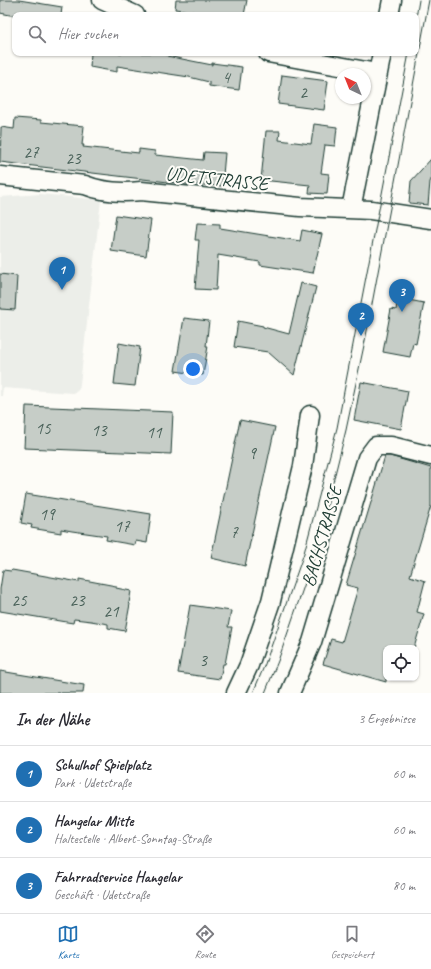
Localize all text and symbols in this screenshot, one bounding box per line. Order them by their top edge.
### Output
search box [12,12,419,56]
icon: search [26,23,48,45]
text: Hier suchen [58,25,118,44]
house number: 4 [222,67,232,88]
north arrow [335,68,371,104]
house number: 2 [299,82,308,103]
house number: 27 [23,142,40,163]
house number: 23 [65,148,82,169]
street label: UDETSTRASSE [164,162,272,197]
pin: 1 [49,257,75,290]
pin: 3 [389,279,415,312]
pin: 2 [348,303,374,336]
your location [183,359,203,379]
house number: 15 [35,418,52,439]
house number: 13 [91,420,108,441]
house number: 11 [146,422,163,443]
house number: 9 [248,443,257,464]
street label: BACHSTRASSE [296,481,348,589]
house number: 19 [39,504,56,525]
house number: 17 [114,516,131,537]
house number: 7 [230,522,239,543]
house number: 25 [11,590,28,611]
house number: 23 [69,590,86,611]
house number: 21 [103,601,120,622]
map controls [383,645,419,681]
button: locate [383,645,419,681]
house number: 3 [199,650,208,671]
text: In der Nähe [16,709,89,730]
text: 3 Ergebnisse [359,711,415,727]
text: Schulhof Spielplatz [54,756,150,775]
text: 1 [26,766,32,782]
text: 60 m [393,766,415,782]
text: Park · Udetstraße [54,775,131,791]
text: Hangelar Mitte [54,812,134,831]
text: 2 [26,822,32,838]
text: 60 m [393,822,415,838]
text: Haltestelle · Albert-Sonntag-Straße [54,831,211,847]
text: Fahrradservice Hangelar [54,868,182,887]
text: 3 [26,878,32,894]
text: 80 m [393,878,415,894]
text: Geschäft · Udetstraße [54,887,149,903]
tab: Karte [57,923,79,961]
tab: Route [194,923,216,961]
tab: Gespeichert [331,923,374,961]

